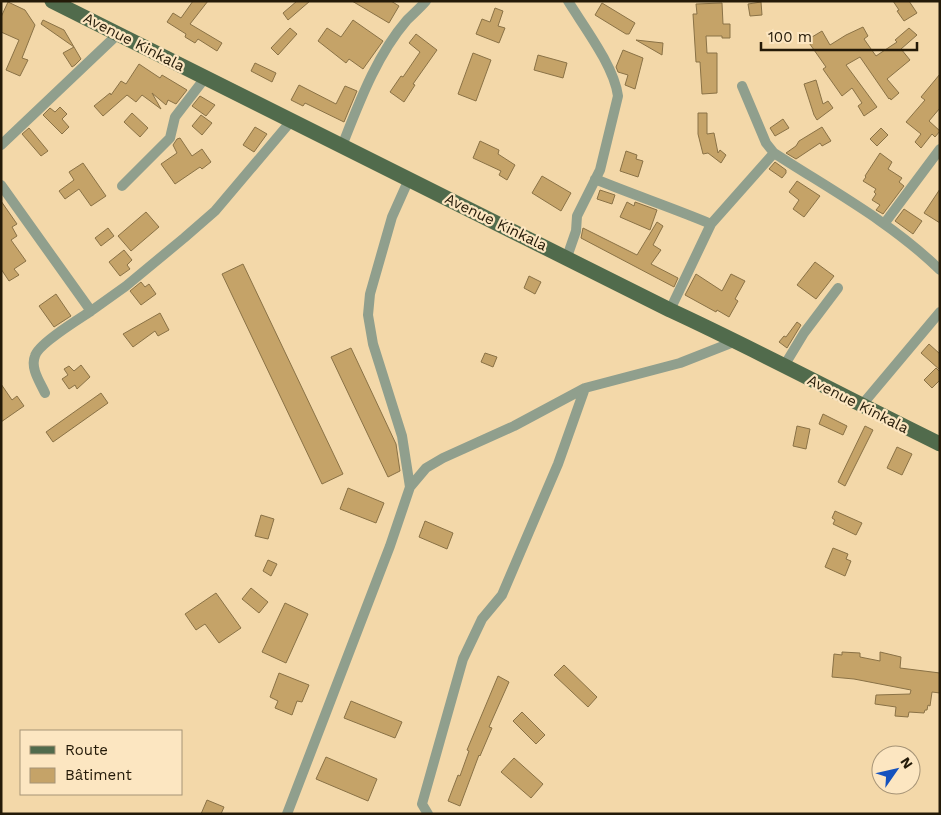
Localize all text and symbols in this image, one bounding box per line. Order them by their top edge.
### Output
street label: Avenue Kinkala [80,9,188,75]
scale bar [761,20,917,52]
text: 100 m [768,28,812,46]
street label: Avenue Kinkala [442,190,550,255]
street label: Avenue Kinkala [804,371,912,437]
legend [20,730,182,795]
text: Route [65,741,108,759]
north arrow [871,745,921,795]
text: N [897,754,916,772]
text: Bâtiment [65,766,132,784]

